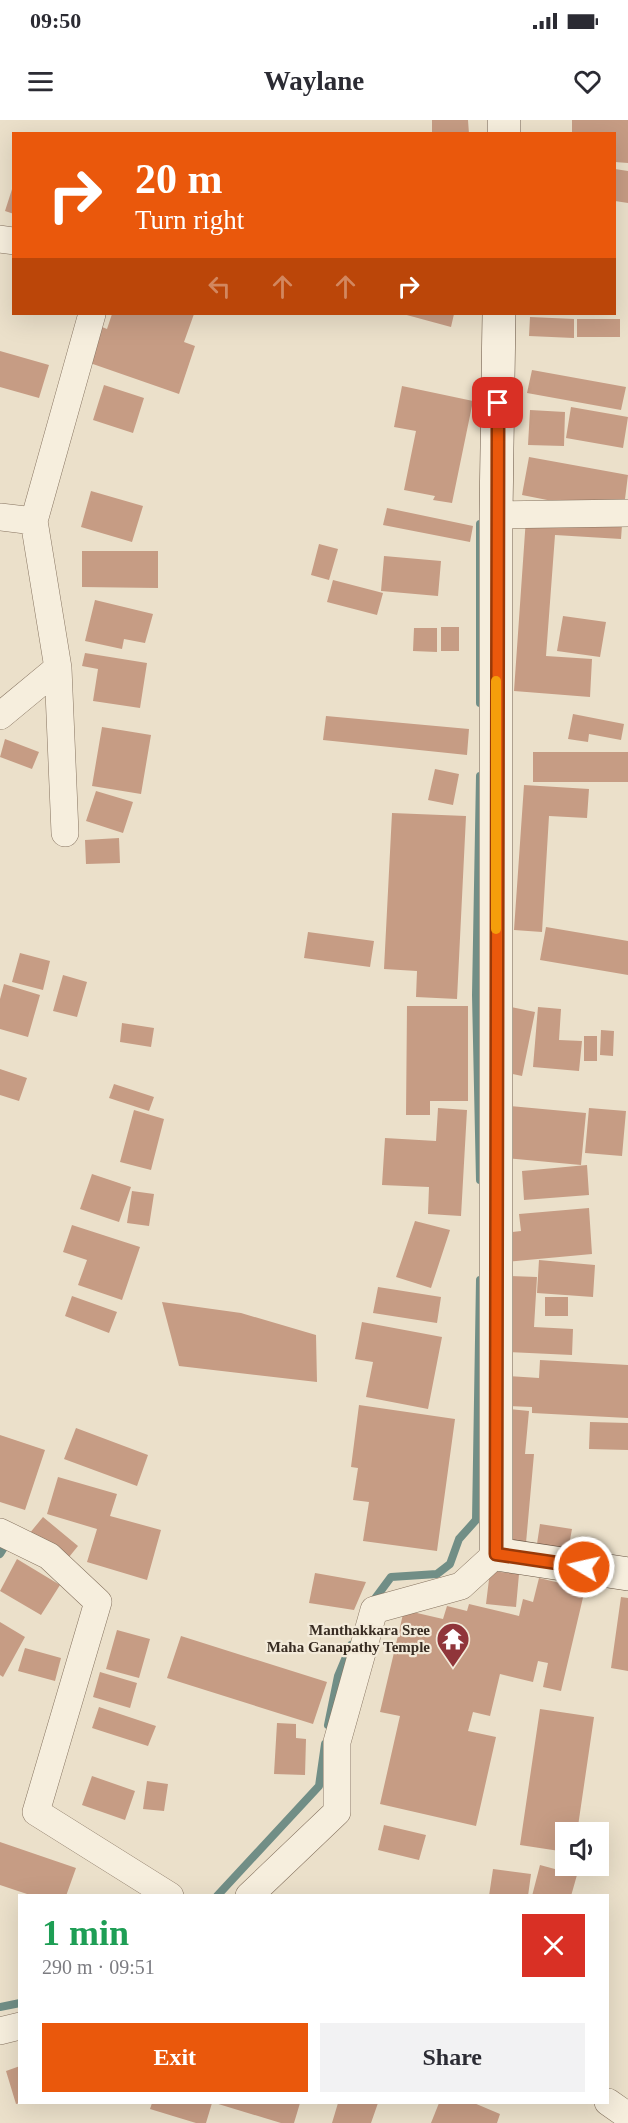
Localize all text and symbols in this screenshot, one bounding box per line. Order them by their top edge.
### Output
text: 09:50 [30,8,81,33]
icon: menu [24,65,57,98]
icon: heart [571,65,604,98]
text: Waylane [264,66,364,96]
icon: right [36,156,114,234]
text: 20 m [135,156,223,202]
text: Turn right [135,205,244,235]
icon: left [203,270,236,303]
icon: ahead [266,270,299,303]
icon: ahead [329,270,362,303]
icon: right [392,270,425,303]
pin [472,377,523,428]
icon: arrive [481,386,514,419]
position arrow [552,1535,616,1599]
temple icon: Manthakkara Sree Maha Ganapathy Temple [435,1621,471,1668]
place label: Manthakkara Sree Maha Ganapathy Temple [267,1622,430,1655]
map controls [555,1822,609,1876]
button: sound [555,1822,609,1876]
text: 1 min [42,1913,129,1953]
button: close [522,1914,585,1977]
text: 290 m · 09:51 [42,1956,155,1978]
button: Exit [42,2023,308,2092]
button: Share [320,2023,585,2092]

